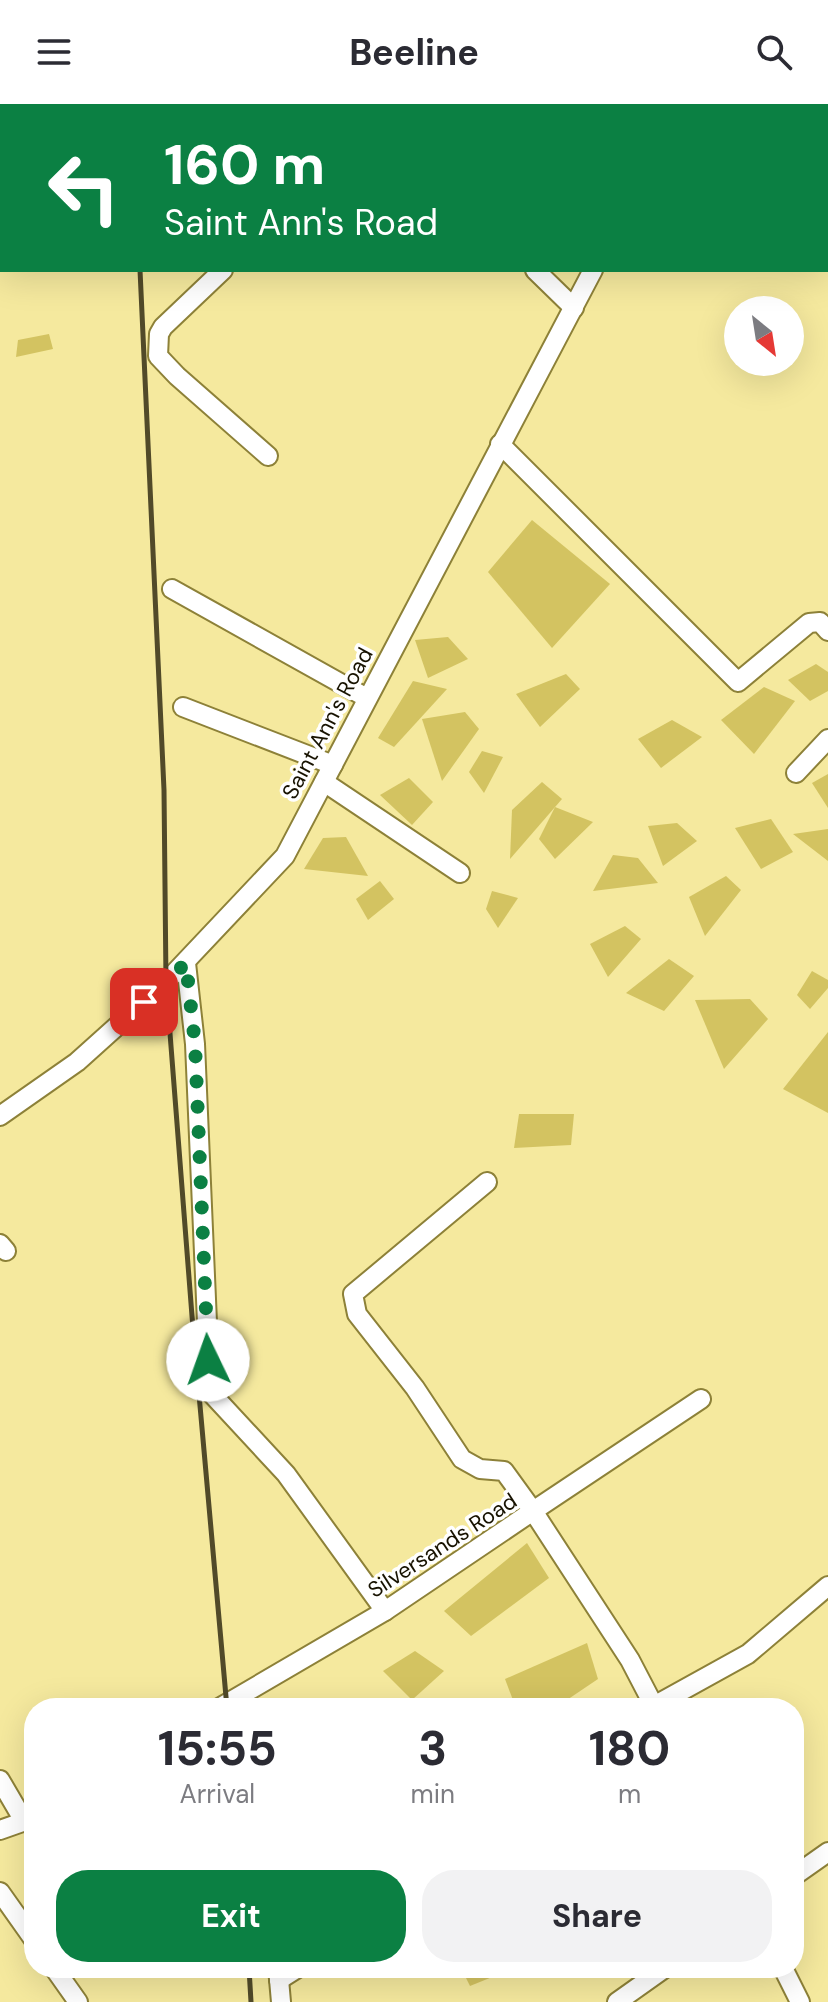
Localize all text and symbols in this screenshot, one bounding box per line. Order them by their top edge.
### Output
text: Beeline [349,29,479,76]
icon: menu [32,30,76,74]
icon: search [752,30,796,74]
text: 160 m [164,128,325,201]
icon: left [32,136,136,240]
text: Saint Ann's Road [164,199,438,246]
north arrow [724,296,804,376]
map controls [724,296,804,376]
street label: Saint Ann's Road [275,642,380,804]
pin [110,968,178,1036]
icon: arrive [122,980,166,1024]
position arrow [166,1318,250,1402]
street label: Silversands Road [362,1486,522,1604]
text: 15:55 [158,1717,277,1780]
text: 3 [418,1717,447,1780]
text: 180 [589,1717,670,1780]
text: Arrival [179,1777,255,1811]
text: min [411,1777,455,1811]
text: m [618,1777,641,1811]
button: Exit [56,1870,406,1962]
button: Share [422,1870,772,1962]

